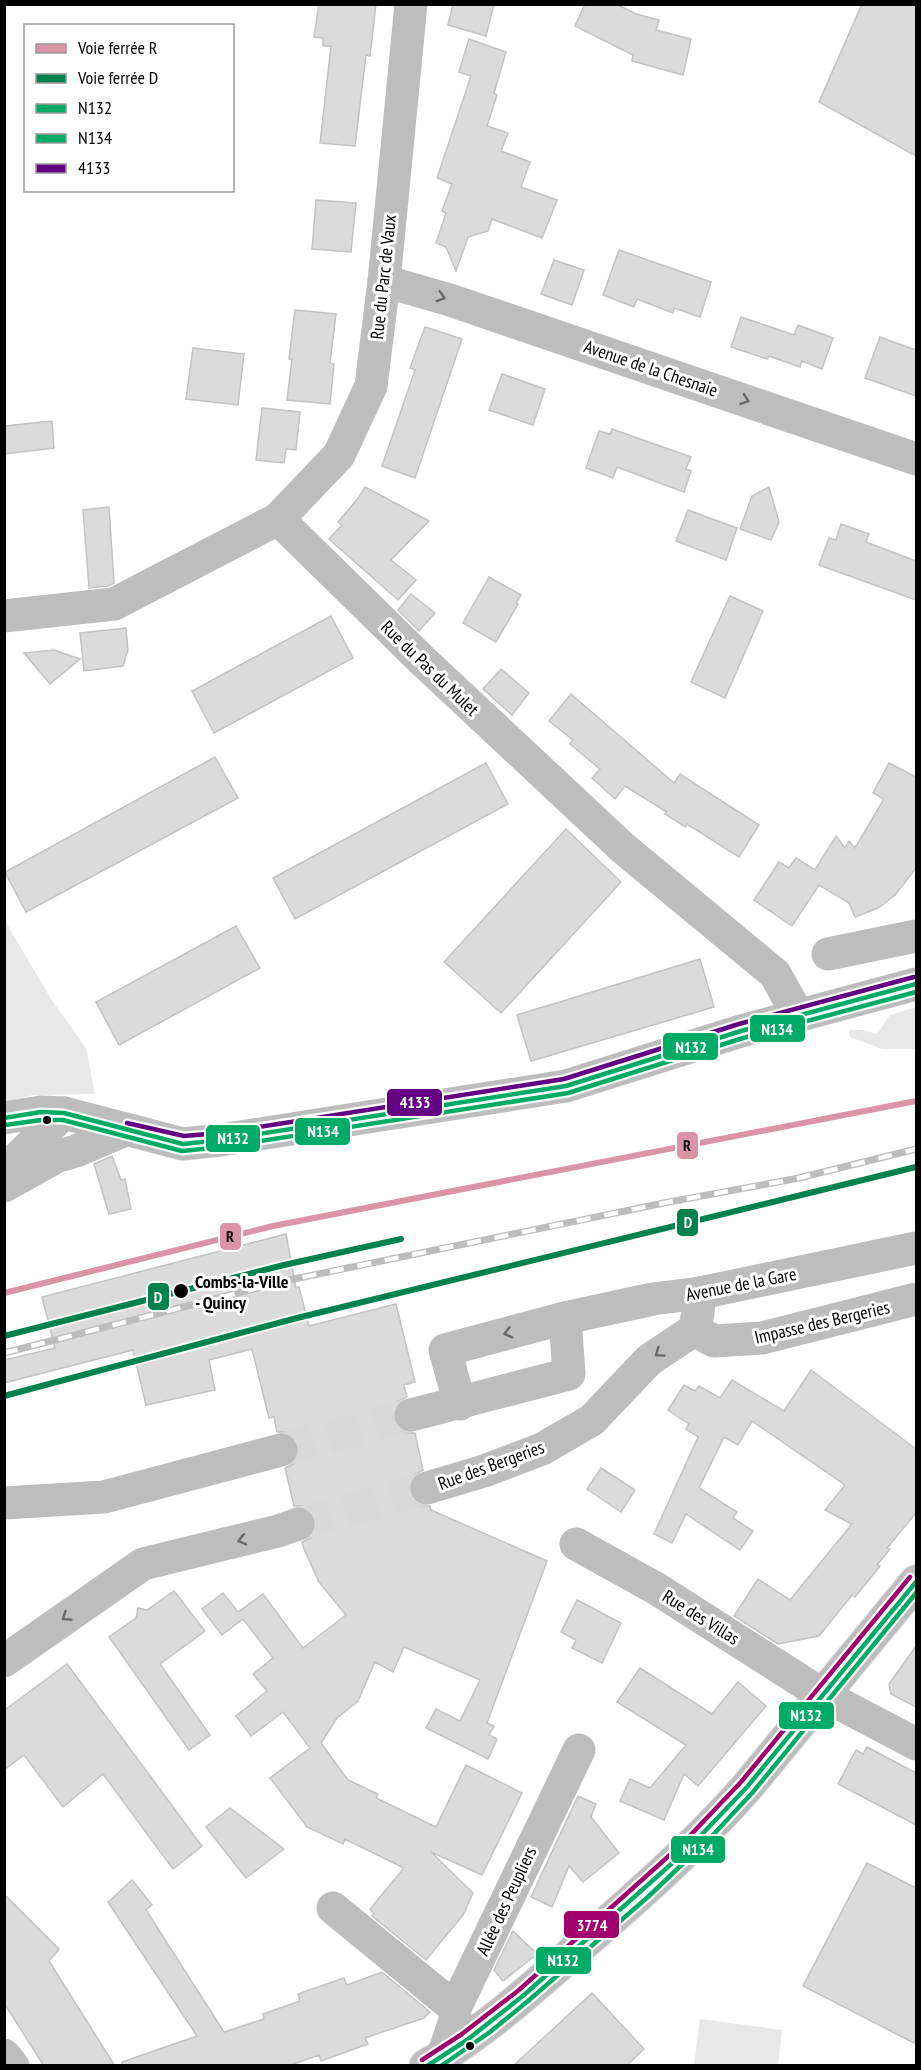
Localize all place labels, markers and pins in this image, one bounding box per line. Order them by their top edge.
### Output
unlabelled marker [41,1114,53,1126]
place label: Combs-la-Ville - Quincy [195,1270,289,1314]
marker: Combs-la-Ville - Quincy [172,1282,190,1300]
unlabelled marker [464,2040,476,2052]

